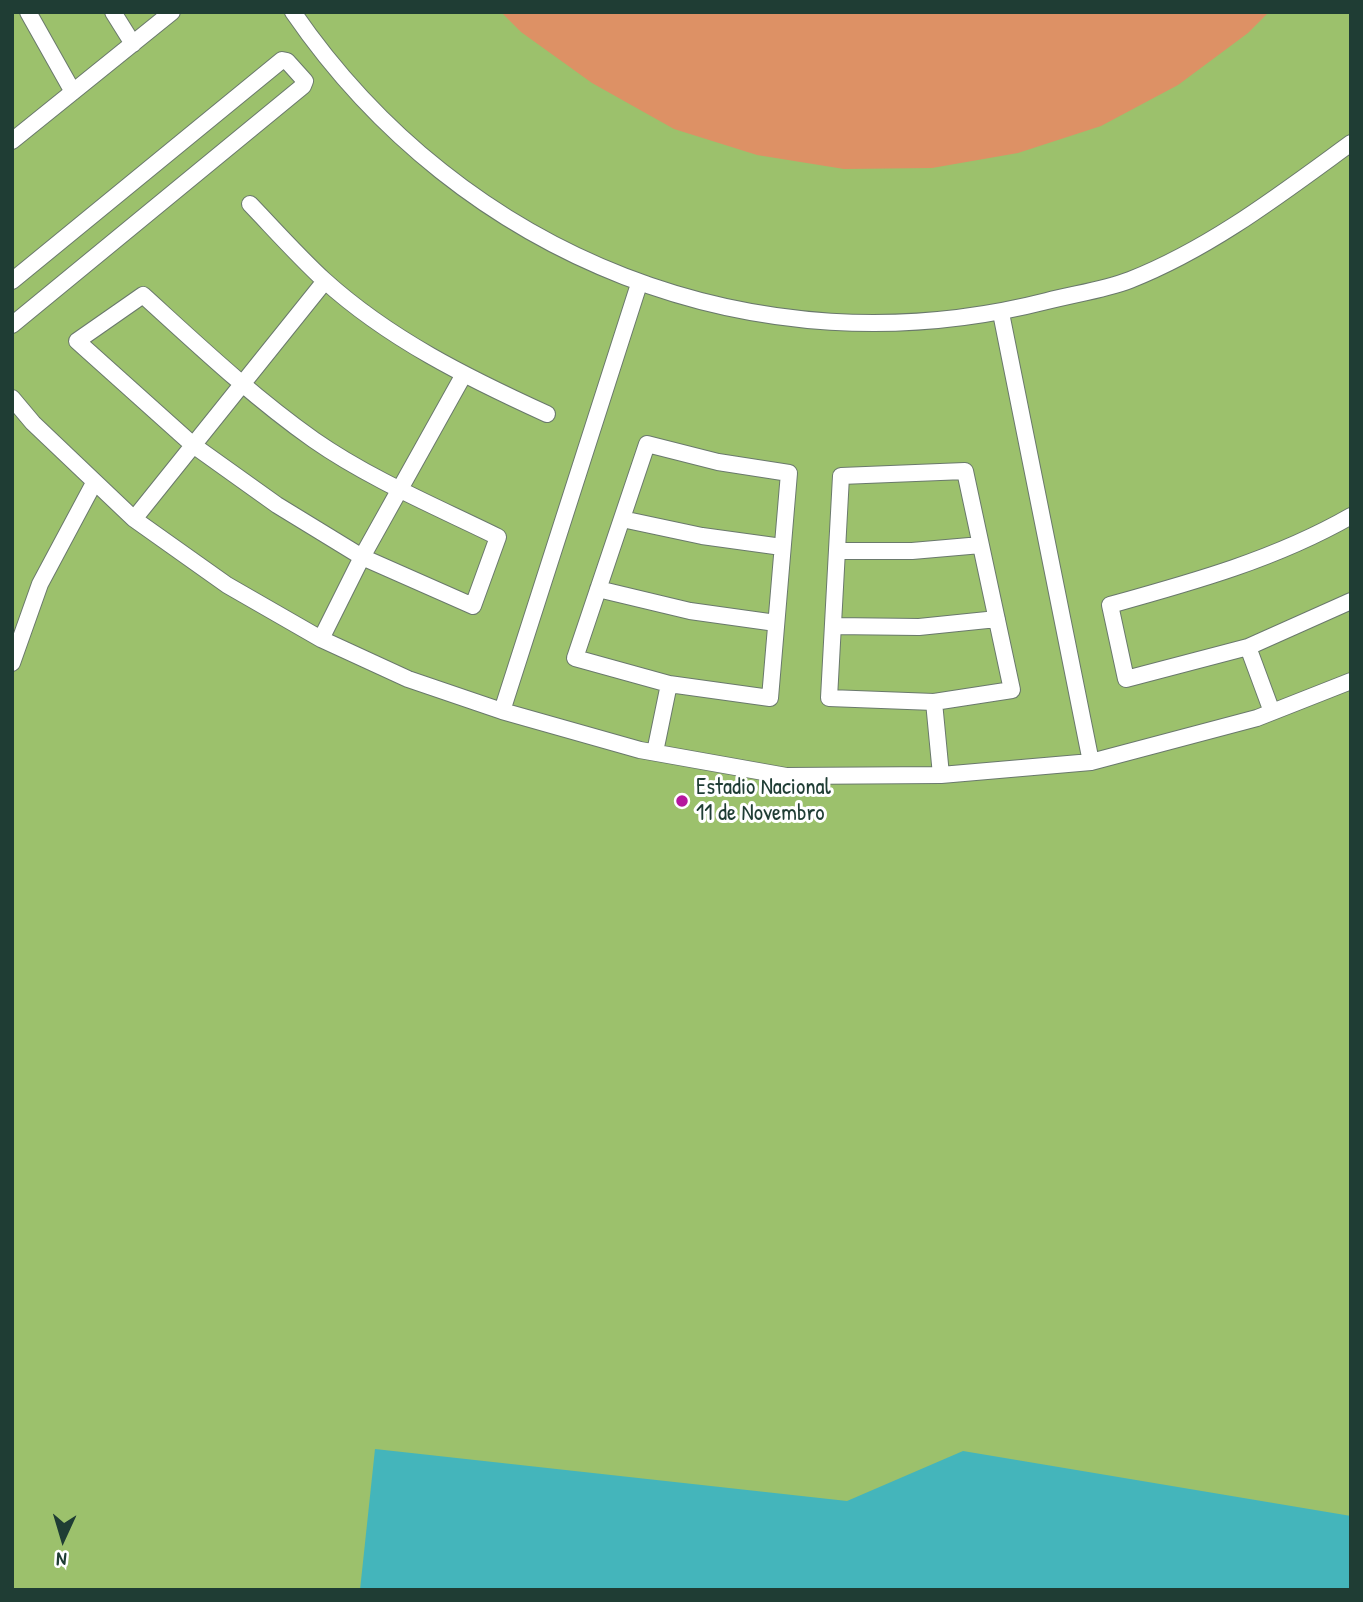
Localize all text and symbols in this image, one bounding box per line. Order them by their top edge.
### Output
place label: Estadio Nacional 11 de Novembro [696,774,831,828]
marker: Estadio Nacional 11 de Novembro [674,793,690,809]
north arrow [28,1504,98,1574]
text: N [56,1547,67,1573]

